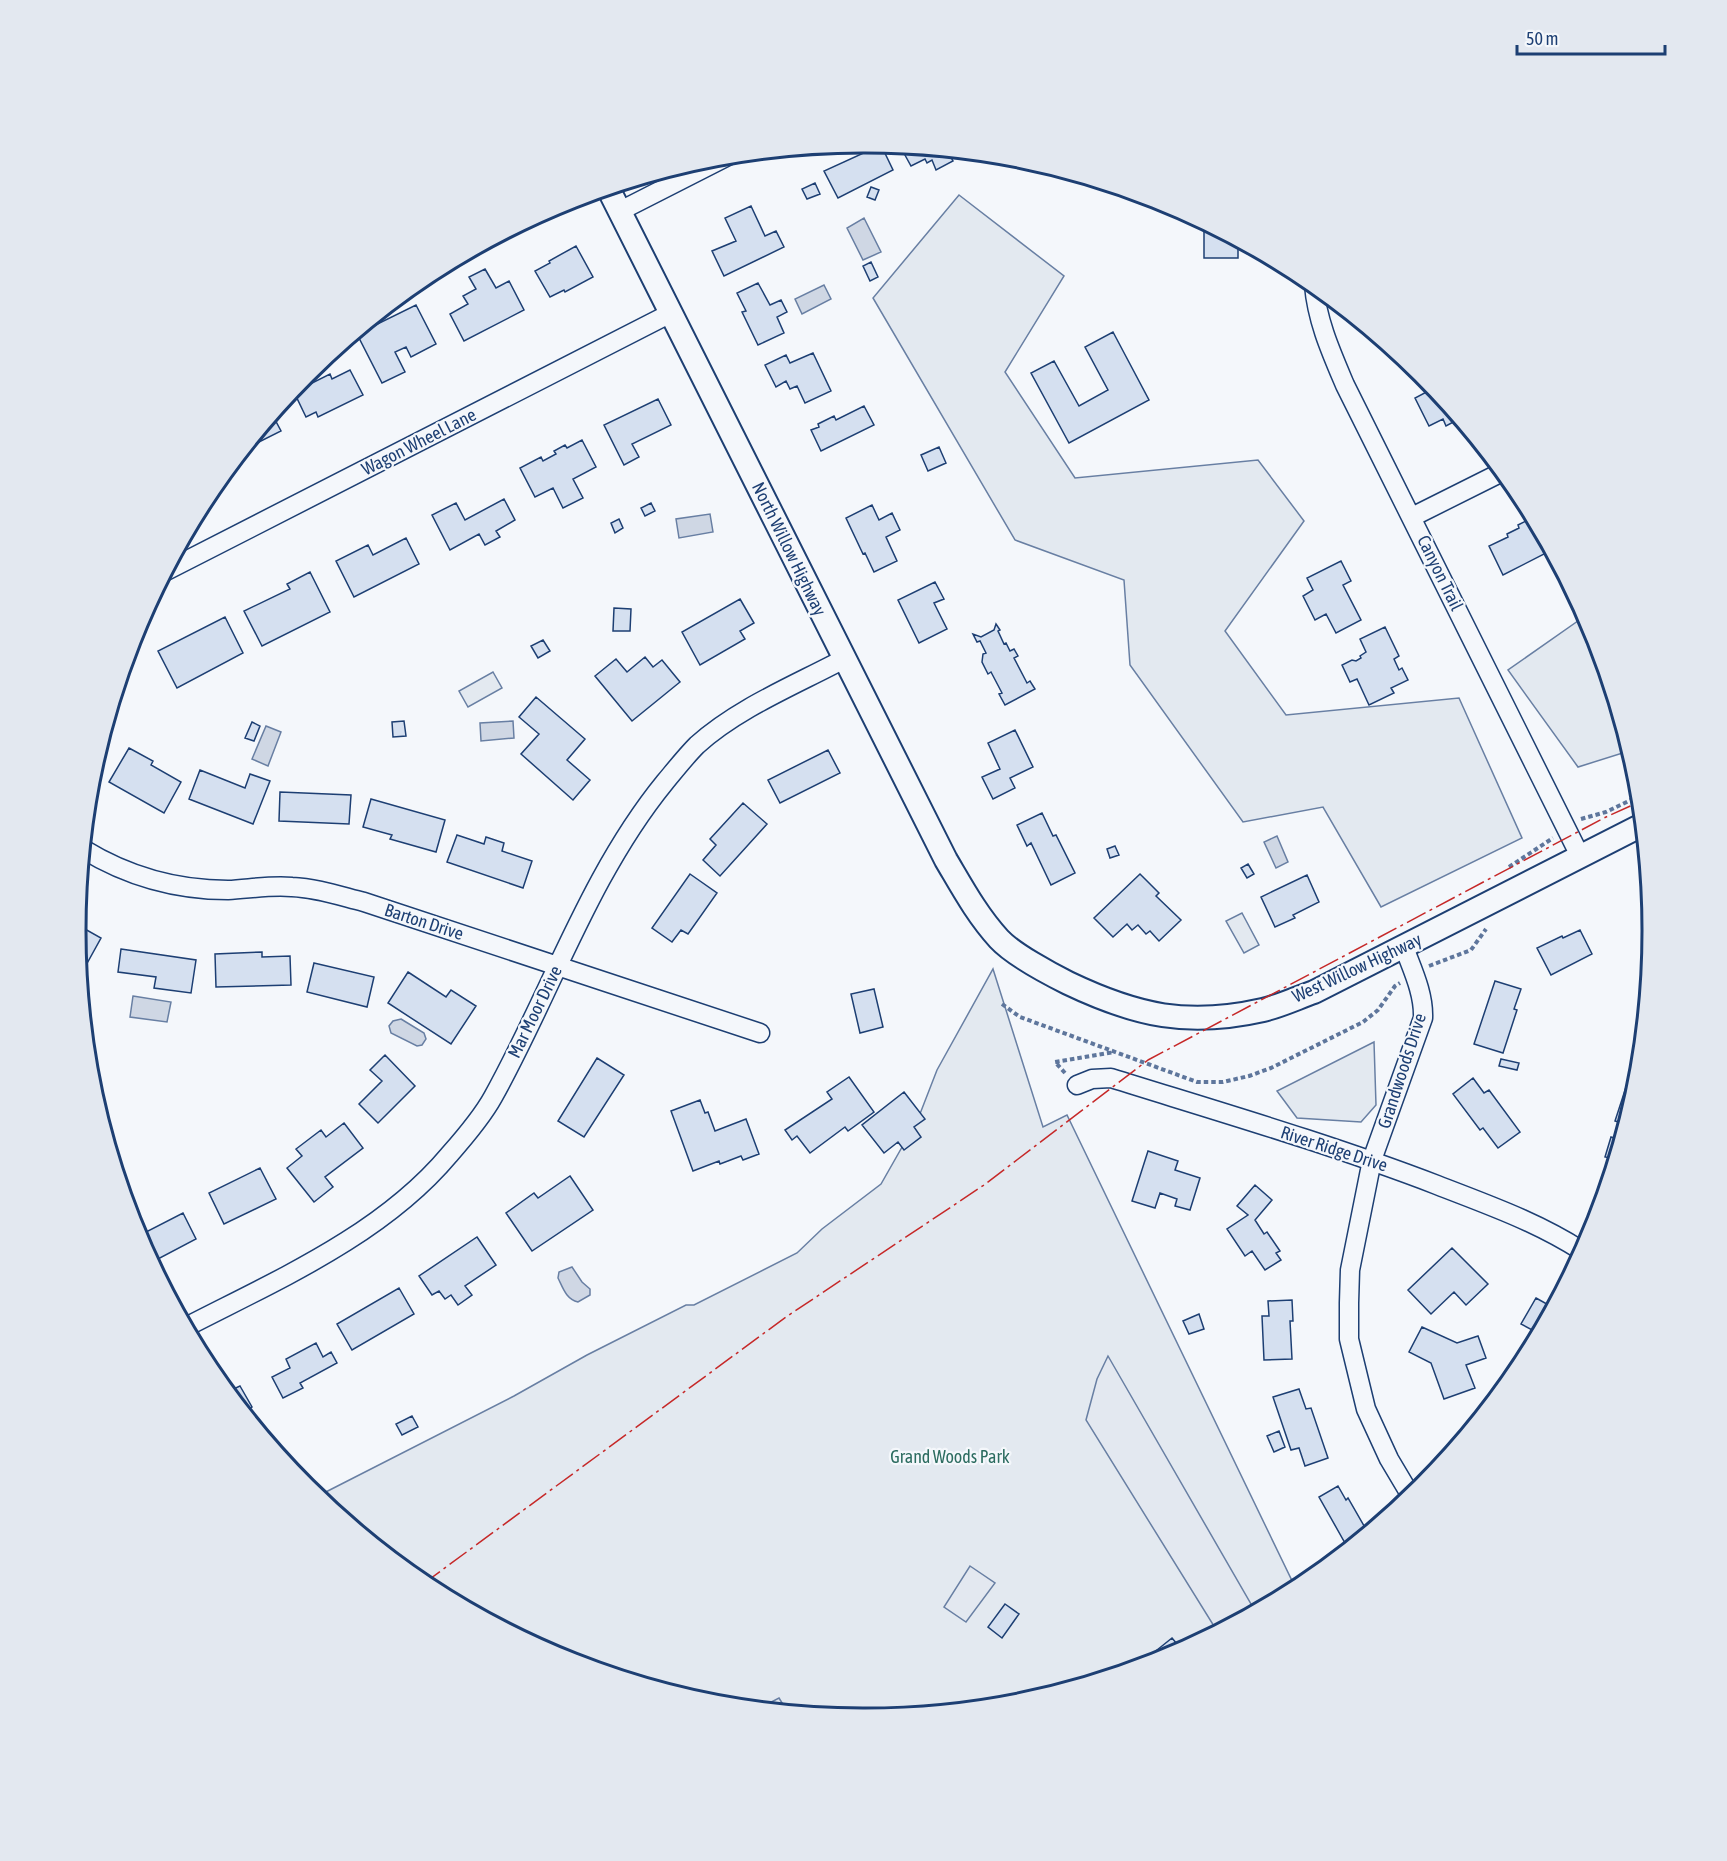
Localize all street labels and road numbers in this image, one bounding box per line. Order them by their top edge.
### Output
street label: Wagon Wheel Lane [358,404,479,479]
street label: North Willow Highway [748,479,831,619]
street label: Canyon Trail [1413,532,1468,614]
street label: Barton Drive [382,899,466,944]
street label: West Willow Highway [1289,928,1425,1007]
street label: Mar Moor Drive [503,962,566,1061]
street label: Grandwoods Drive [1373,1011,1430,1131]
street label: River Ridge Drive [1278,1121,1390,1176]

